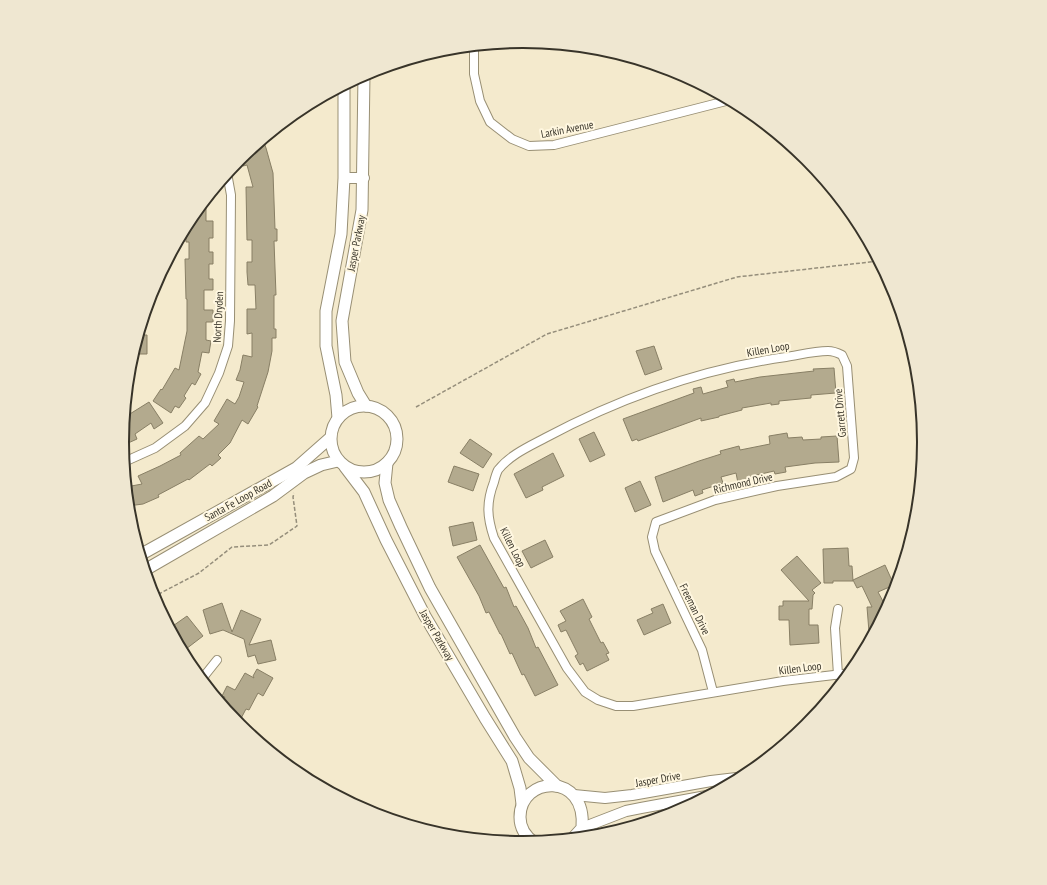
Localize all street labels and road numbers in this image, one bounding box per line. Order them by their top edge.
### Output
street label: Larkin Avenue [540,117,595,141]
street label: Jasper Parkway [344,213,368,273]
street label: North Dryden [210,291,226,343]
street label: Killen Loop [746,338,791,360]
street label: Garrett Drive [831,388,849,438]
street label: Richmond Drive [712,469,774,497]
street label: Santa Fe Loop Road [202,476,274,524]
street label: Killen Loop [497,525,529,570]
street label: Freeman Drive [677,581,714,637]
street label: Jasper Parkway [416,606,458,664]
street label: Killen Loop [778,658,822,678]
street label: Jasper Drive [633,768,682,790]

